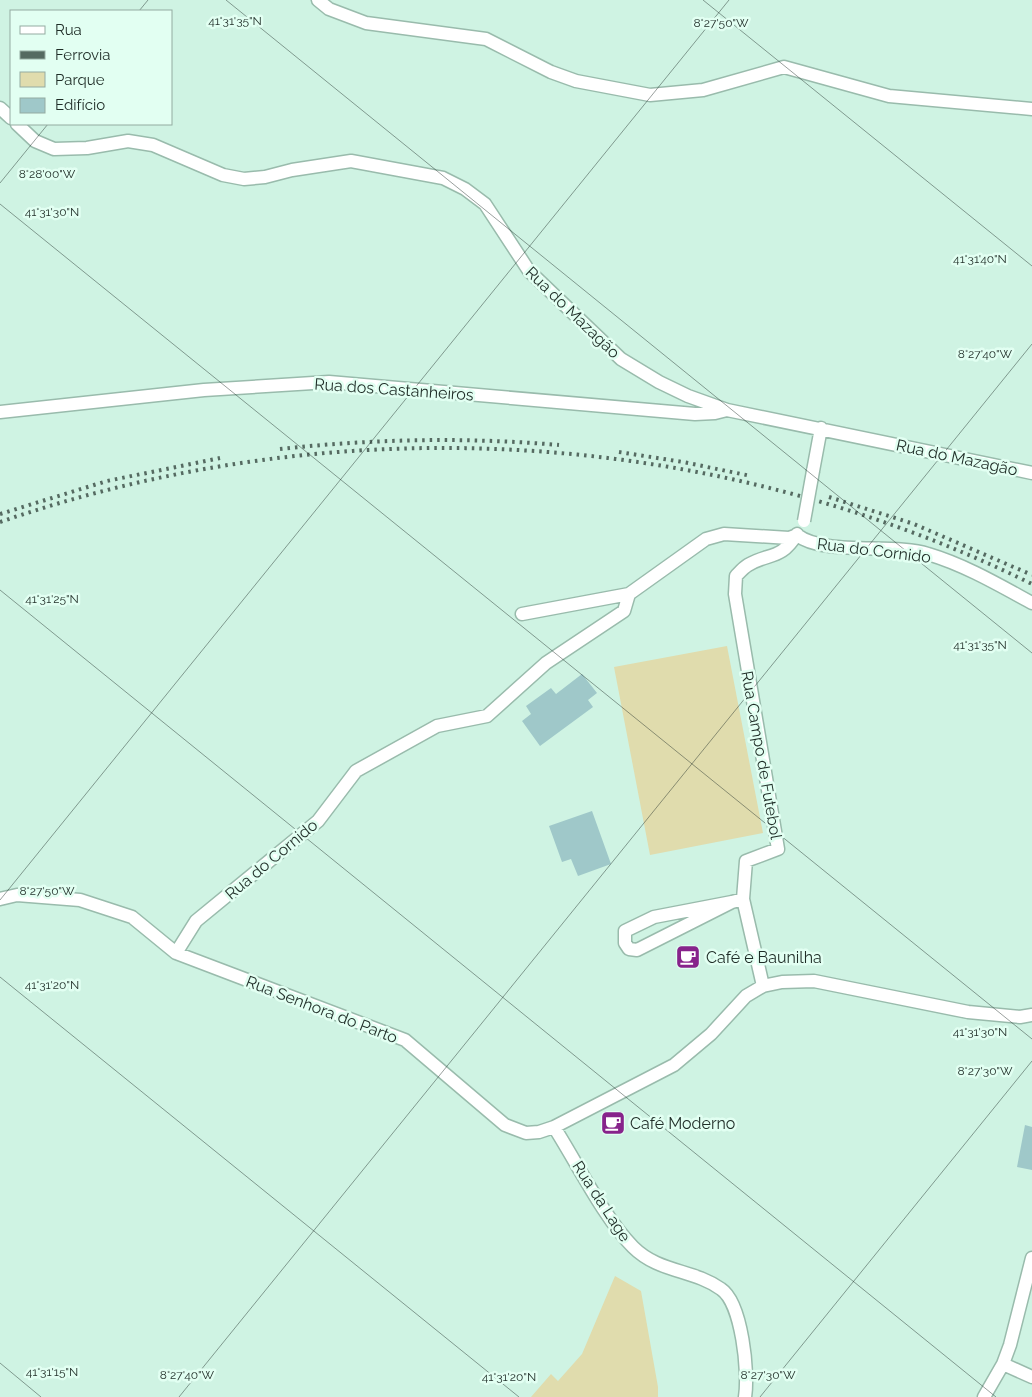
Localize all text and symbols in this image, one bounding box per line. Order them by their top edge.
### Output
legend [10,10,172,125]
text: 41°31'35"N [208,14,262,28]
text: 8°27'50"W [694,16,749,30]
text: Rua [55,21,82,39]
text: Ferrovia [55,46,111,64]
text: Parque [55,71,105,89]
text: Edifício [55,96,105,114]
text: 8°28'00"W [19,167,76,181]
text: 41°31'30"N [25,205,79,219]
text: 41°31'40"N [953,252,1007,266]
street label: Rua do Mazagão [522,263,624,362]
text: 8°27'40"W [958,347,1013,361]
street label: Rua dos Castanheiros [314,374,474,405]
street label: Rua do Mazagão [894,435,1019,480]
street label: Rua do Cornido [816,534,932,567]
text: 41°31'25"N [25,592,79,606]
text: 41°31'35"N [953,638,1007,652]
street label: Rua Campo de Futebol [737,669,786,841]
street label: Rua do Cornido [221,815,321,903]
text: 8°27'50"W [20,884,75,898]
cafe icon: Café e Baunilha [675,944,701,970]
place label: Café e Baunilha [706,948,822,967]
street label: Rua Senhora do Parto [243,972,400,1047]
text: 41°31'20"N [25,978,79,992]
text: 41°31'30"N [953,1025,1007,1039]
text: 8°27'30"W [958,1064,1013,1078]
cafe icon: Café Moderno [600,1110,626,1136]
place label: Café Moderno [630,1114,735,1133]
street label: Rua da Lage [568,1157,635,1245]
text: 41°31'15"N [26,1365,78,1379]
text: 8°27'40"W [160,1368,215,1382]
text: 8°27'30"W [741,1368,796,1382]
text: 41°31'20"N [482,1370,536,1384]

